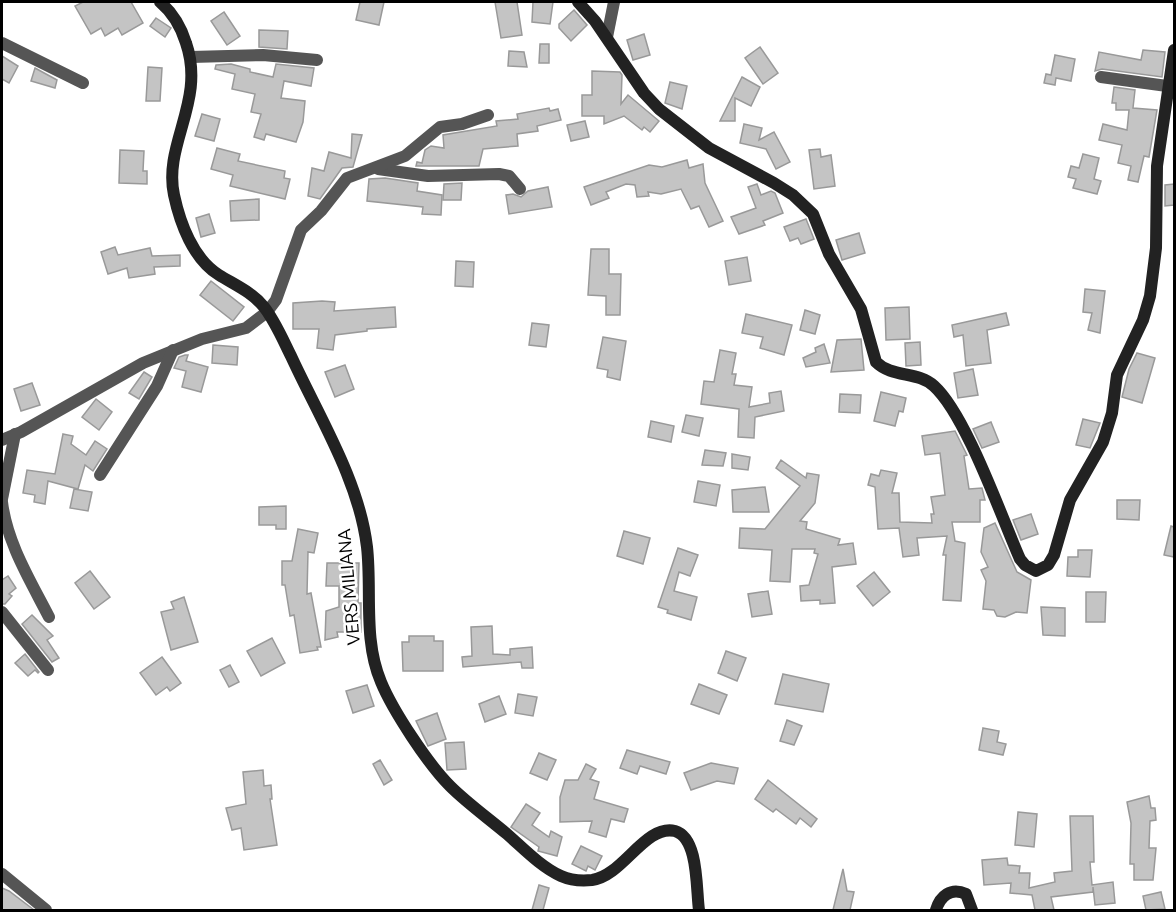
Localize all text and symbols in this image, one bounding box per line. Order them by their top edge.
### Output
street label: VERS MILIANA [333,528,363,646]

